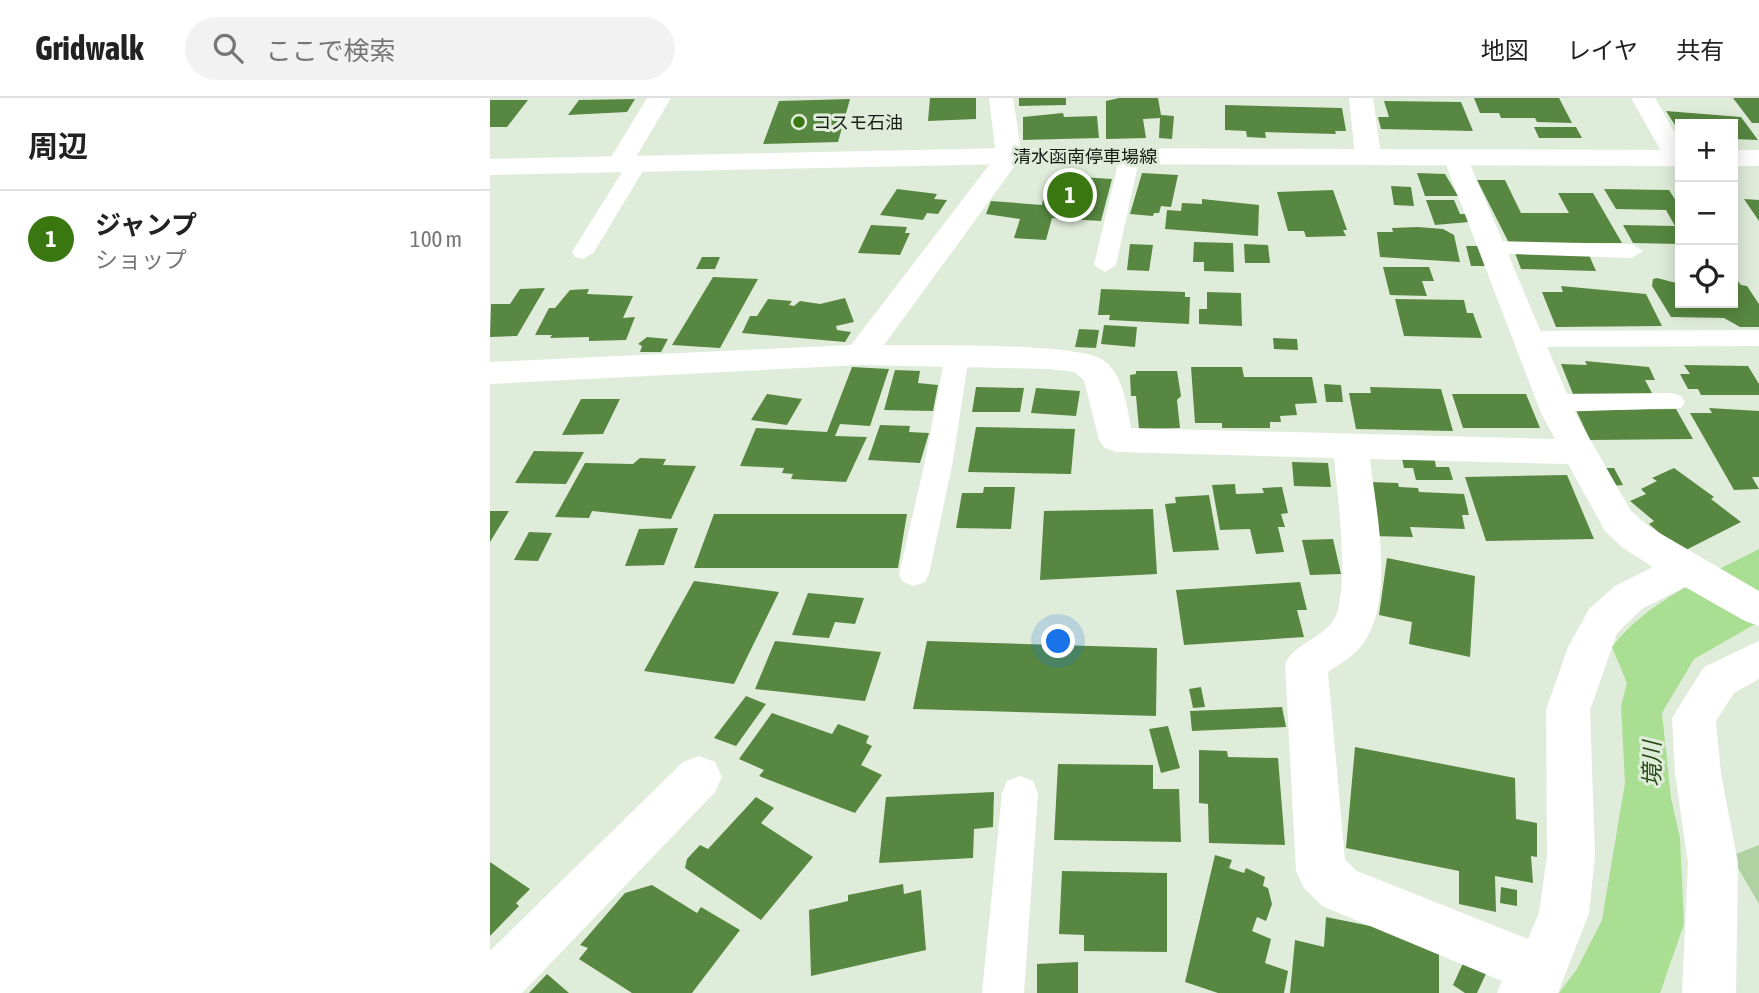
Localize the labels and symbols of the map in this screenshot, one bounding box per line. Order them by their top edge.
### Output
place label: コスモ石油 [813,112,903,133]
marker: コスモ石油 [791,114,807,130]
street label: 清水函南停車場線 [1013,146,1157,167]
pin: 1 [1047,169,1093,221]
your location [1041,624,1075,658]
water label: 境川 [1639,738,1665,787]

